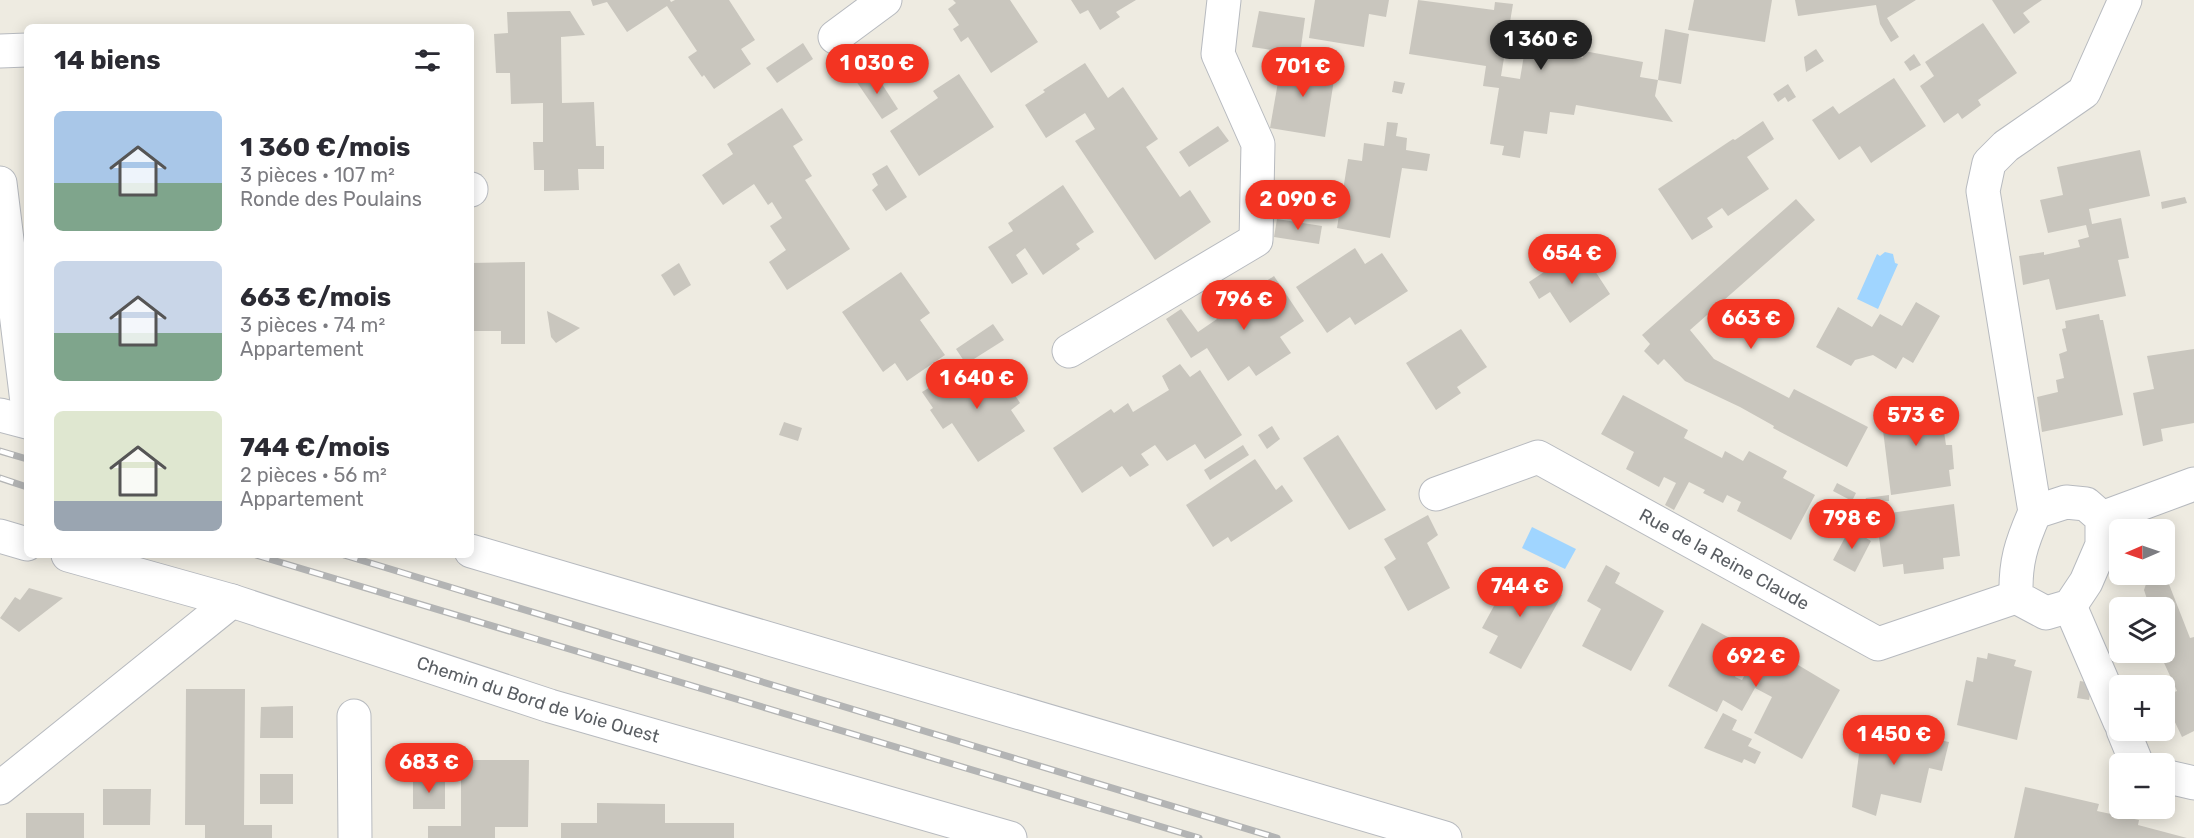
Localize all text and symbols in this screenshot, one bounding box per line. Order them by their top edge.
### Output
pin: 1 360 € [1486,20,1596,71]
text: 1 360 € [1504,27,1578,51]
icon: filters [411,44,444,77]
pin: 1 030 € [822,44,932,95]
text: 14 biens [54,45,161,76]
pin: 701 € [1261,47,1345,98]
text: 1 030 € [840,51,914,75]
text: 701 € [1276,54,1330,78]
text: 1 360 €/mois [240,132,410,163]
icon: home [102,135,174,207]
text: 3 pièces · 107 m² [240,163,395,187]
pin: 2 090 € [1243,180,1353,231]
text: Ronde des Poulains [240,187,422,211]
text: 2 090 € [1259,187,1337,211]
pin: 654 € [1530,234,1614,285]
text: 654 € [1542,241,1602,265]
pin: 796 € [1202,280,1286,331]
text: 663 €/mois [240,282,391,313]
icon: home [102,285,174,357]
text: 796 € [1215,287,1273,311]
pin: 663 € [1709,299,1793,350]
text: 663 € [1721,306,1781,330]
text: 3 pièces · 74 m² [240,313,385,337]
text: Appartement [240,337,364,361]
pin: 1 640 € [922,359,1032,410]
text: 1 640 € [940,366,1014,390]
pin: 573 € [1874,396,1958,447]
text: 573 € [1887,403,1945,427]
text: 744 €/mois [240,432,390,463]
icon: home [102,435,174,507]
text: 2 pièces · 56 m² [240,463,387,487]
text: Appartement [240,487,364,511]
pin: 798 € [1810,499,1894,550]
street label: Rue de la Reine Claude [1635,504,1813,615]
text: 798 € [1823,506,1881,530]
north arrow [2109,519,2175,585]
map controls [2109,519,2175,819]
pin: 744 € [1478,567,1562,618]
text: 744 € [1491,574,1549,598]
button: layers [2109,597,2175,663]
pin: 692 € [1714,637,1798,688]
text: 692 € [1727,644,1785,668]
street label: Chemin du Bord de Voie Ouest [414,652,662,748]
button: + [2109,675,2175,741]
pin: 1 450 € [1839,715,1949,766]
text: 1 450 € [1857,722,1931,746]
pin: 683 € [387,743,471,794]
text: 683 € [399,750,459,774]
button: − [2109,753,2175,819]

